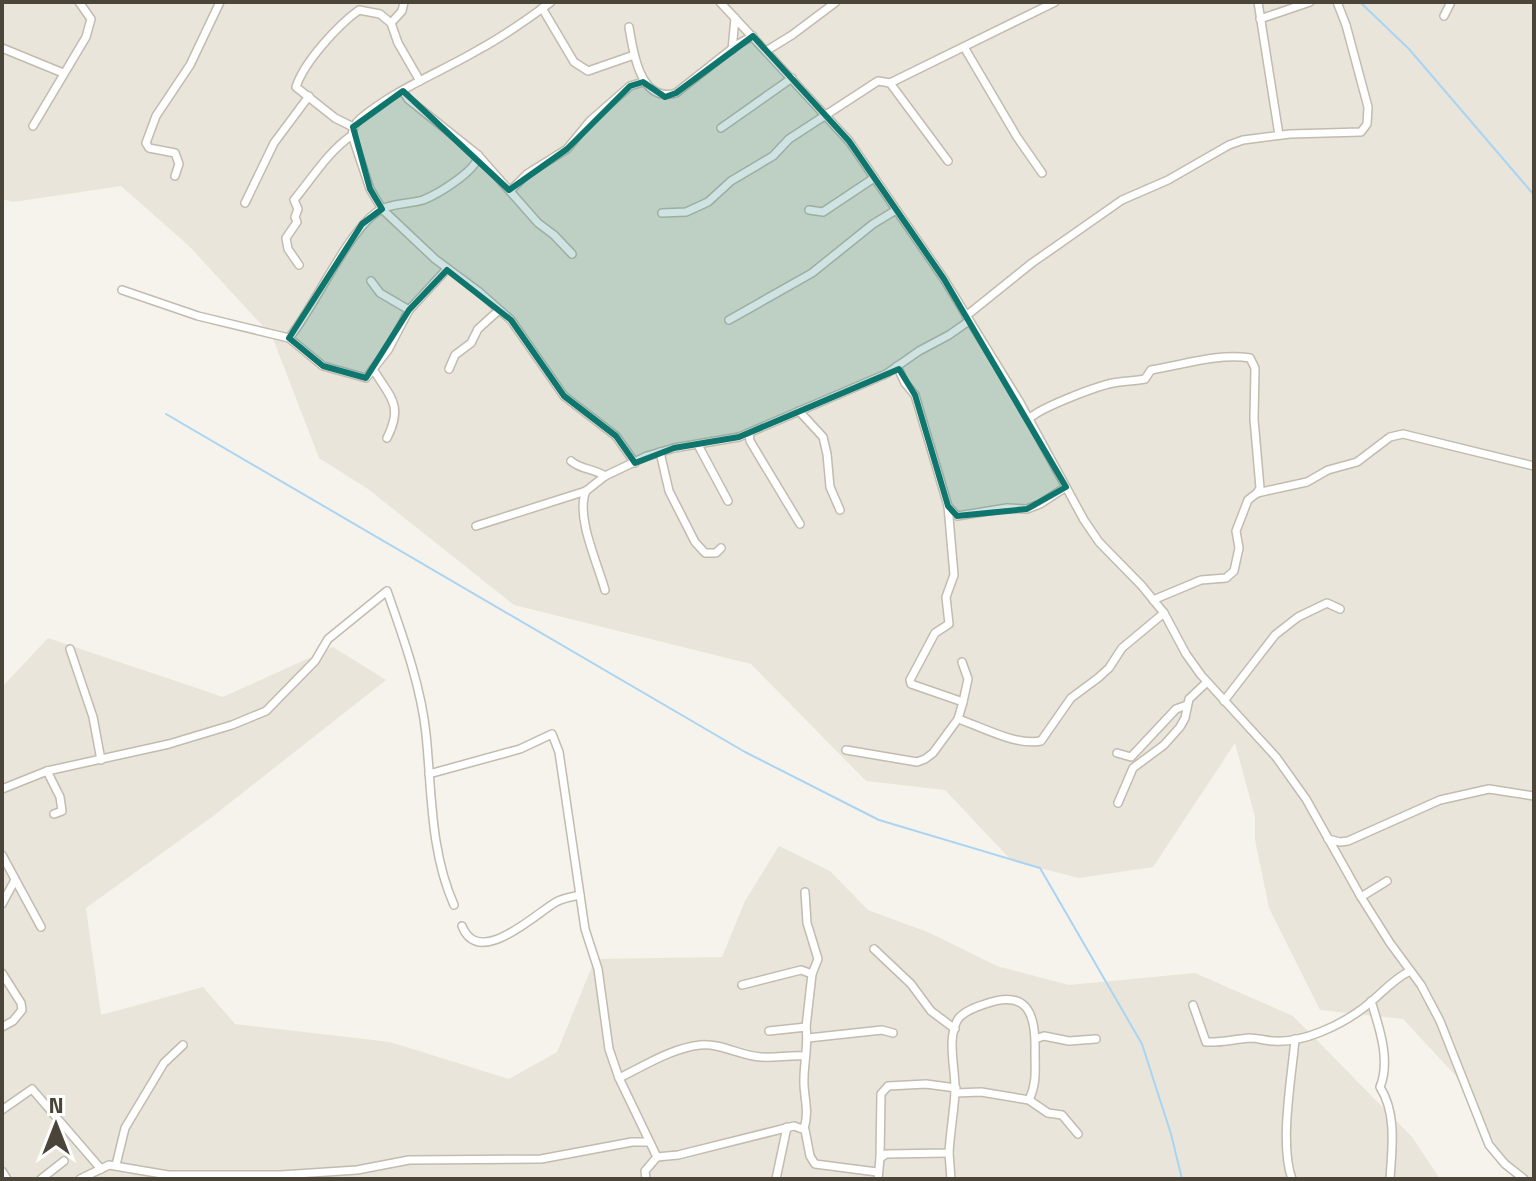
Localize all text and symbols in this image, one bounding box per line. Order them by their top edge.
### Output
north arrow [16,1085,96,1165]
text: N [48,1088,64,1122]

